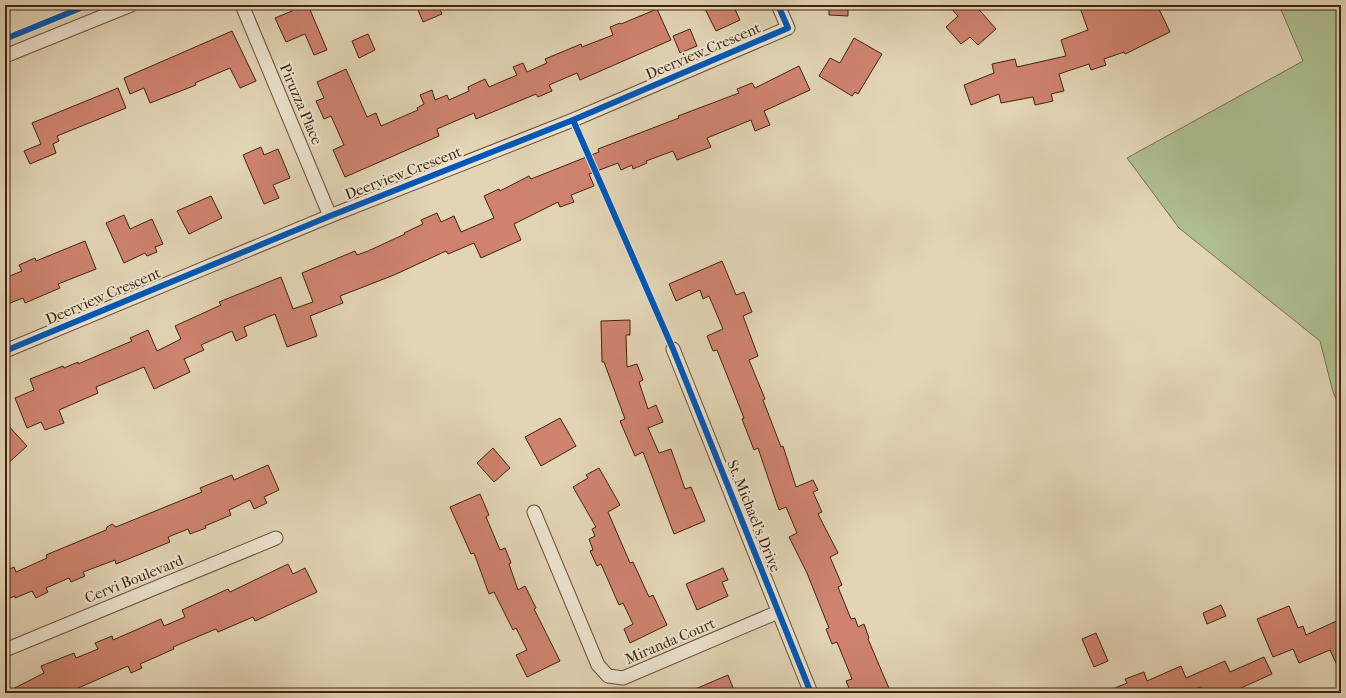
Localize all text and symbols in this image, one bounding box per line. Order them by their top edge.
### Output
street label: Deerview Crescent [643,18,764,83]
street label: Piruzza Place [276,61,326,148]
street label: Deerview Crescent [342,142,464,204]
street label: Deerview Crescent [43,263,164,328]
street label: St. Michael's Drive [723,457,785,575]
street label: Cervi Boulevard [82,551,187,607]
street label: Miranda Court [622,614,718,668]

